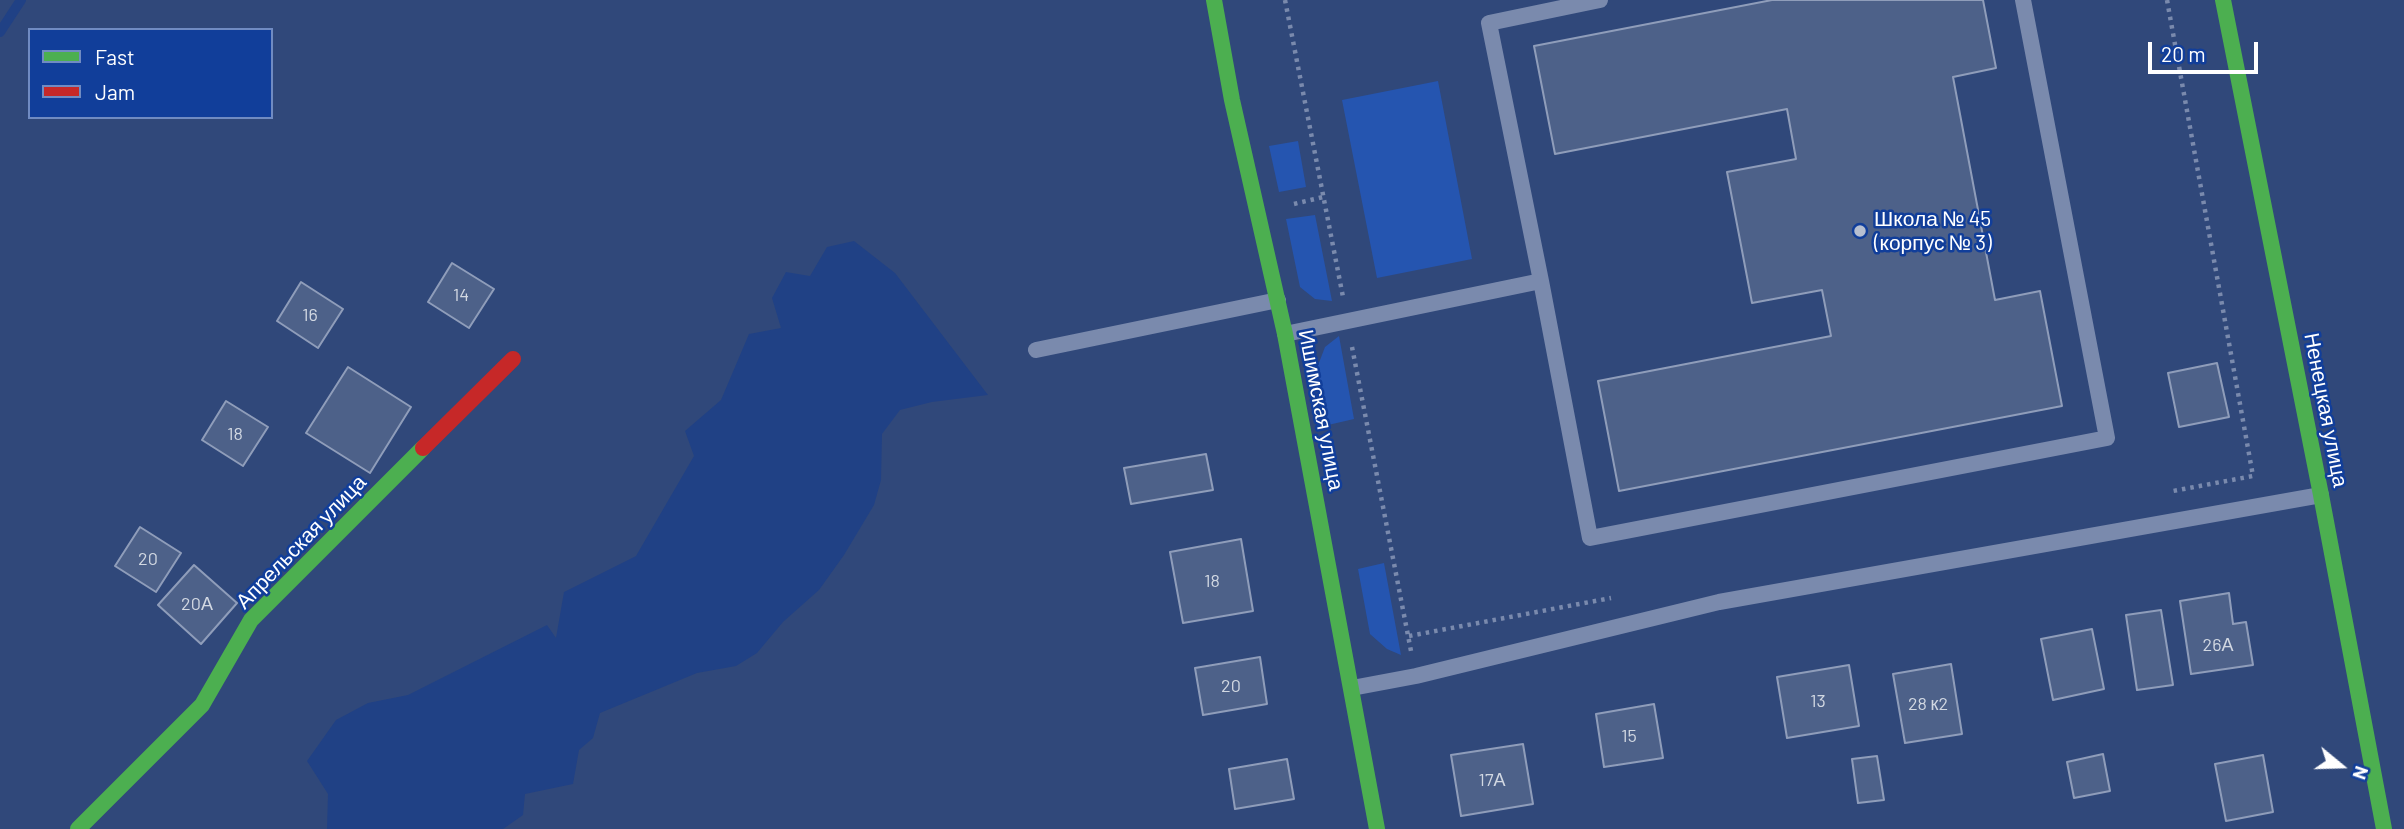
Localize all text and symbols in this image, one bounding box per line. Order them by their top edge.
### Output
legend [28,28,273,119]
scale bar [2152,28,2262,72]
text: 20 m [2161,41,2206,66]
text: Fast [95,44,135,69]
text: Jam [95,79,135,104]
place label: Школа № 45 (корпус № 3) [1874,206,1992,256]
marker: Школа № 45 (корпус № 3) [1852,223,1868,239]
house number: 14 [453,284,469,306]
house number: 16 [302,304,318,326]
street label: Ишимская улица [1293,327,1349,493]
street label: Ненецкая улица [2299,331,2353,489]
house number: 18 [227,423,243,445]
street label: Апрельская улица [231,470,371,614]
house number: 20 [138,548,158,570]
house number: 18 [1204,570,1220,592]
house number: 20А [181,593,213,615]
house number: 26А [2203,634,2233,656]
house number: 20 [1221,675,1241,697]
house number: 13 [1810,690,1826,712]
house number: 28 к2 [1908,693,1948,715]
house number: 15 [1621,725,1637,747]
north arrow [2306,731,2376,801]
text: N [2348,763,2374,783]
house number: 17А [1479,769,1505,791]

